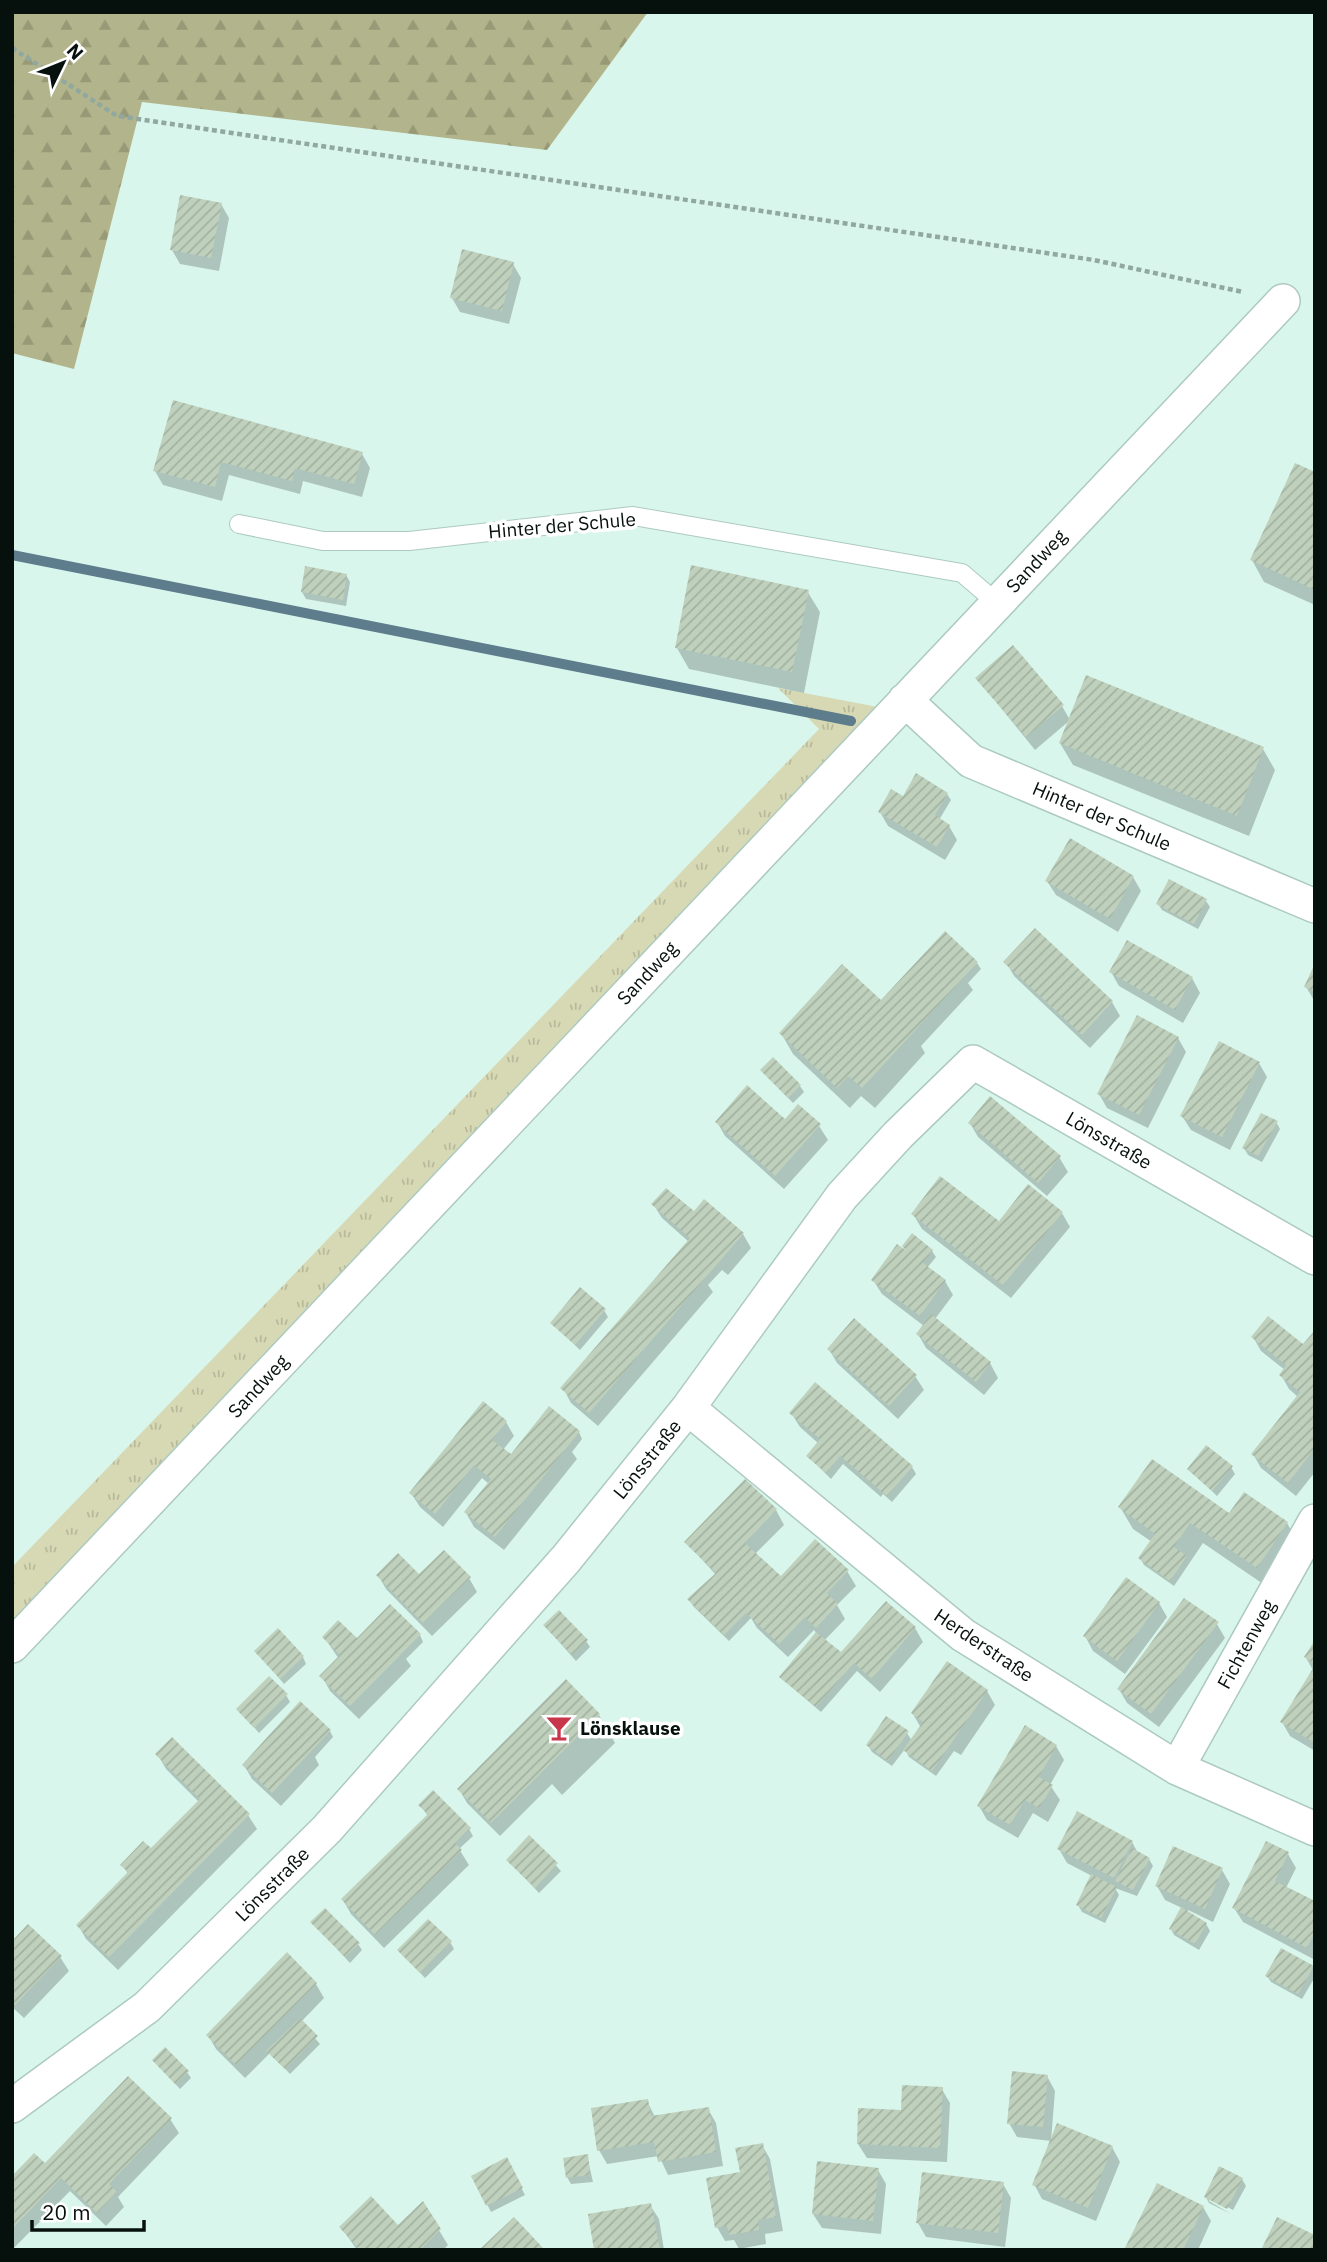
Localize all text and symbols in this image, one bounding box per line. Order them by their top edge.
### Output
north arrow [28,28,98,98]
text: N [62,38,89,65]
street label: Hinter der Schule [487,507,637,543]
street label: Sandweg [1001,524,1071,598]
street label: Hinter der Schule [1029,776,1175,856]
street label: Sandweg [612,936,682,1010]
street label: Lönsstraße [1062,1106,1156,1174]
street label: Sandweg [223,1349,293,1423]
street label: Lönsstraße [608,1414,686,1504]
street label: Fichtenweg [1212,1595,1280,1693]
street label: Herderstraße [930,1603,1038,1687]
bar icon: Lönsklause [544,1713,574,1743]
place label: Lönsklause [580,1716,681,1740]
street label: Lönsstraße [230,1842,314,1926]
scale bar [32,2188,144,2232]
text: 20 m [42,2198,91,2226]

